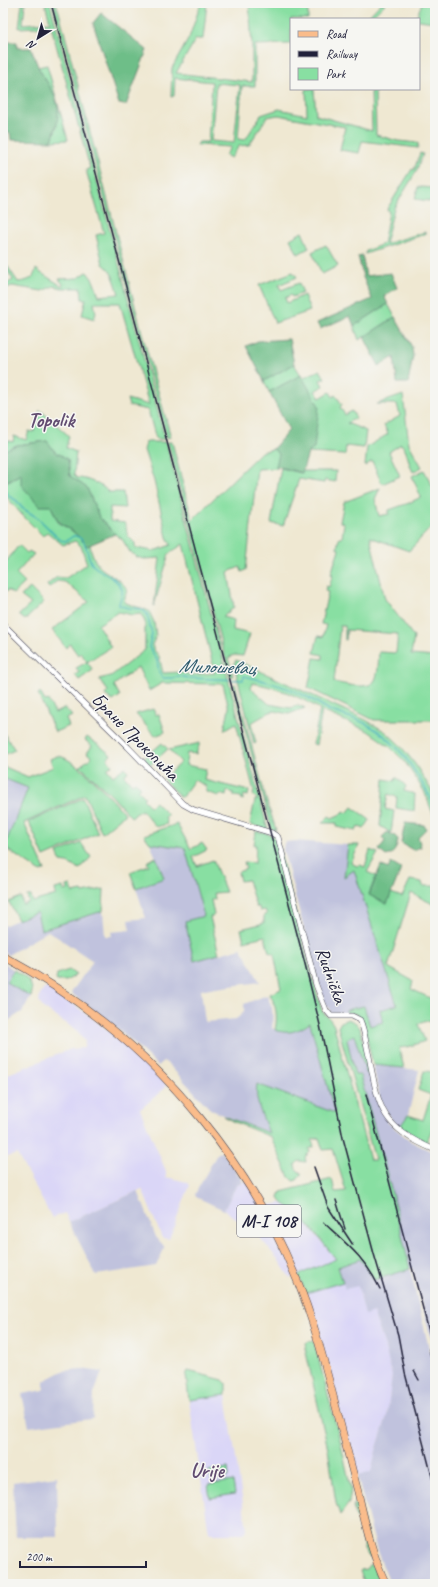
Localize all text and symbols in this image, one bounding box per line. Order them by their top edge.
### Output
north arrow [18,18,58,58]
legend [290,18,420,90]
text: Road [326,26,348,42]
text: N [23,37,39,54]
text: Railway [326,46,358,62]
text: Park [326,66,347,82]
district label: Topolik [28,407,76,433]
water label: Милошевац [178,653,258,680]
street label: Бране Прокопића [86,688,186,787]
street label: Rudnička [310,944,353,1008]
road number: M-I 108 [237,1205,301,1237]
district label: Urije [190,1457,226,1483]
scale bar [20,1543,146,1569]
text: 200 m [26,1549,53,1565]

